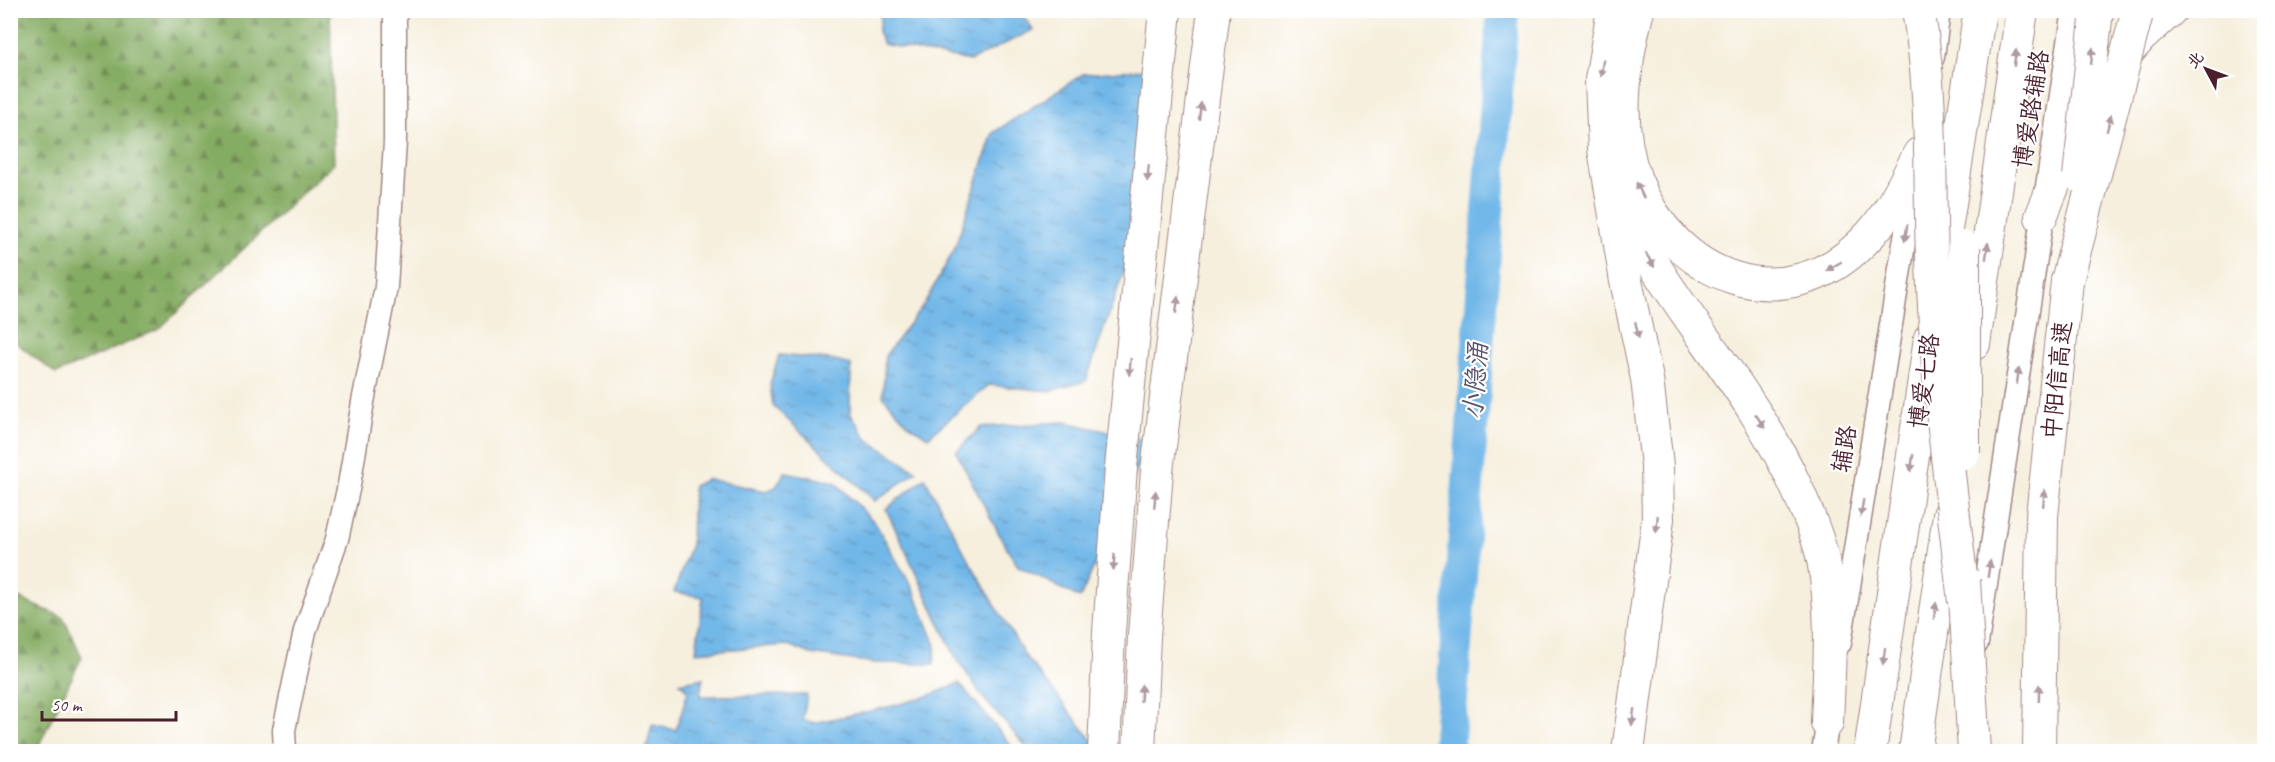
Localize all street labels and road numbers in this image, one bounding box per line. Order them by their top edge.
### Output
street label: 博爱路辅路 [2007,47,2055,171]
street label: 中阳信高速 [2036,319,2078,441]
street label: 博爱七路 [1902,331,1946,431]
street label: 辅路 [1825,423,1863,475]

